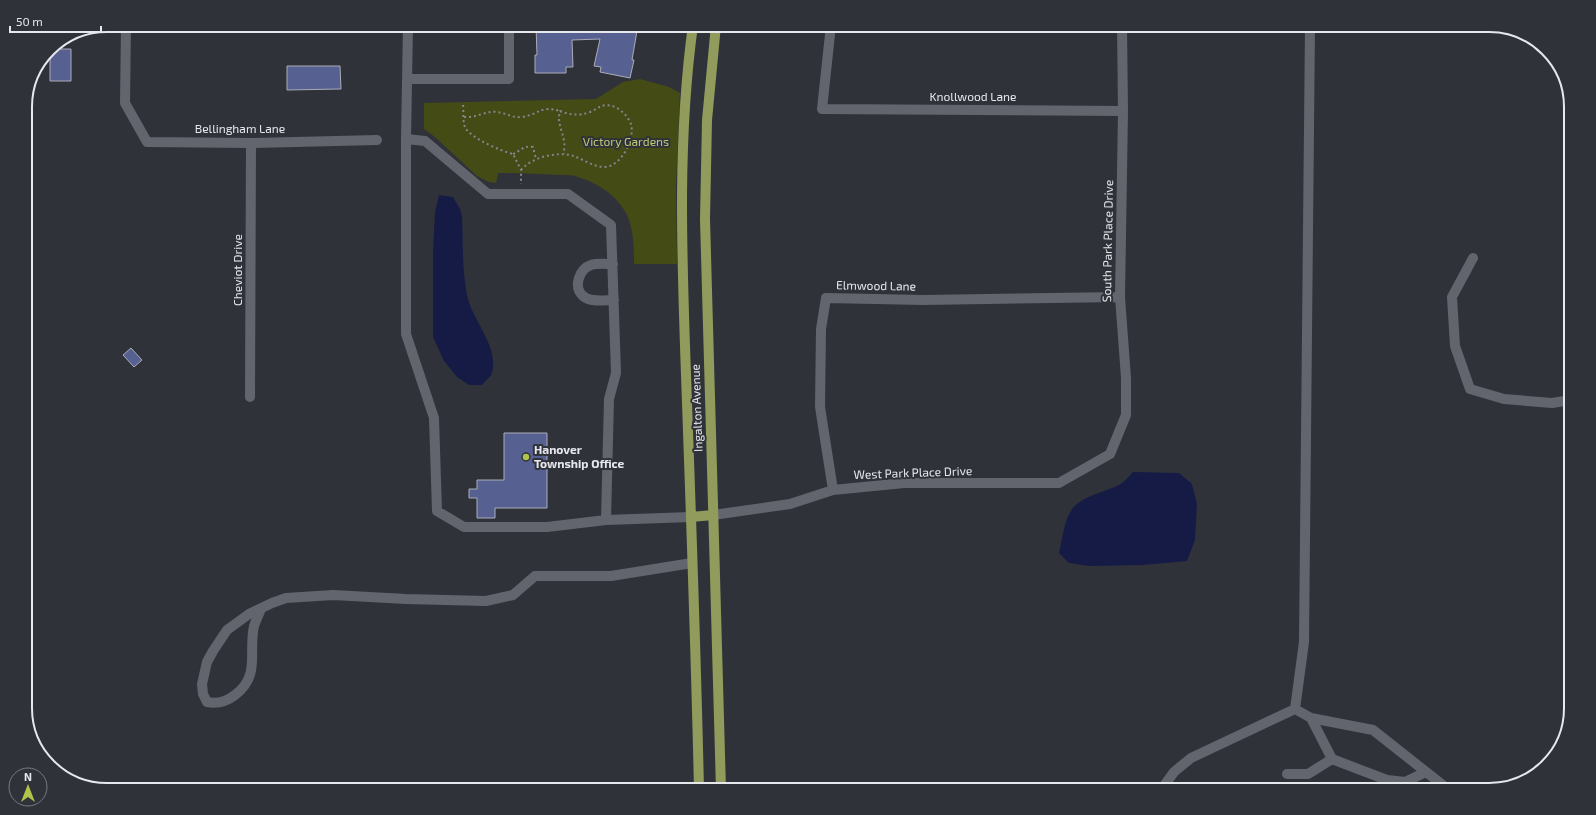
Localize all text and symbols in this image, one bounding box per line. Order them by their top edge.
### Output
scale bar [10,8,101,34]
text: 50 m [16,14,43,28]
street label: Knollwood Lane [929,89,1017,103]
street label: Bellingham Lane [195,121,285,135]
park label: Victory Gardens [583,134,669,148]
street label: South Park Place Drive [1099,180,1115,302]
street label: Cheviot Drive [230,234,244,306]
street label: Elmwood Lane [836,277,916,293]
street label: Ingalton Avenue [687,364,705,452]
place label: Hanover Township Office [534,442,625,470]
marker: Hanover Township Office [521,452,531,462]
street label: West Park Place Drive [853,463,973,481]
north arrow [8,767,48,807]
text: N [24,770,32,783]

